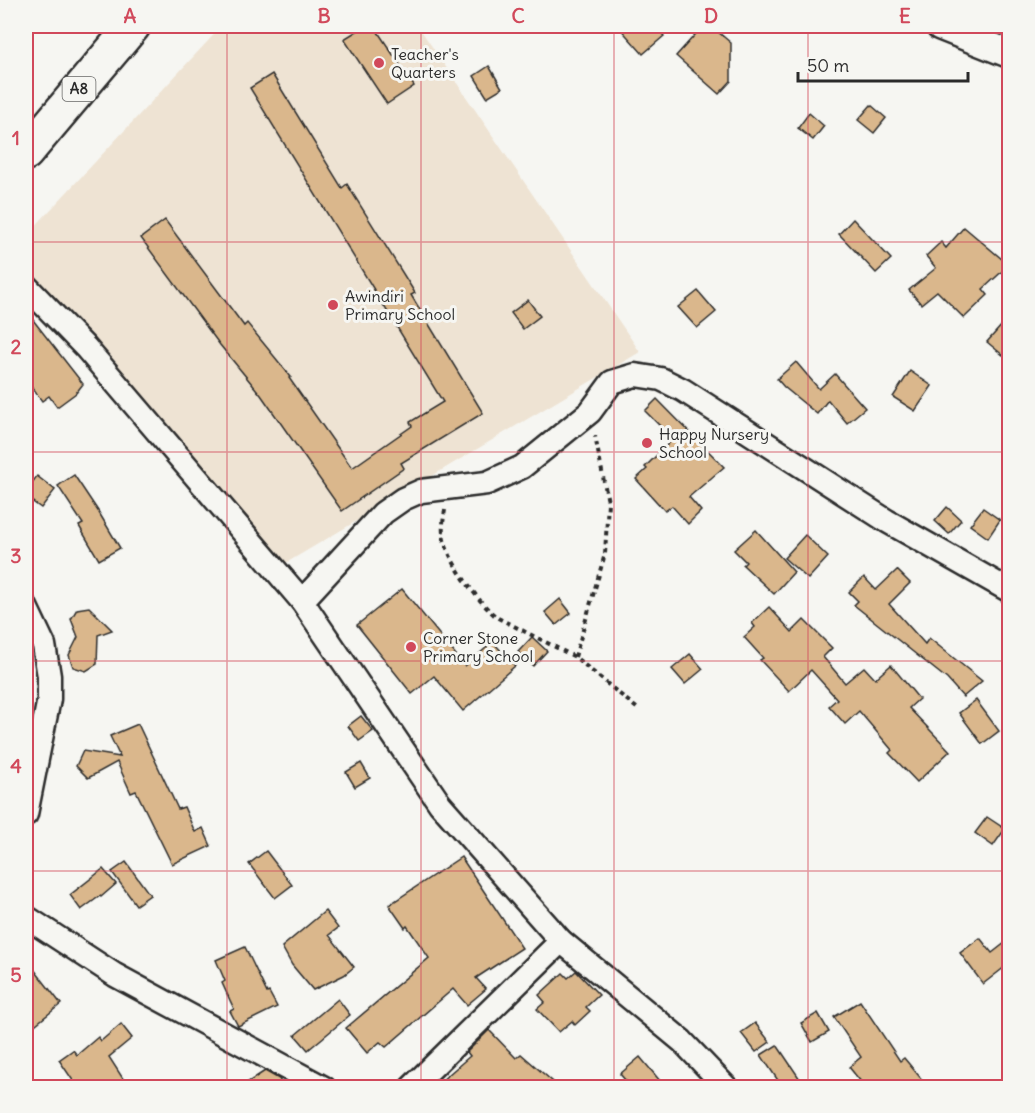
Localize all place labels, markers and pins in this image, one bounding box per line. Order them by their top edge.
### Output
place label: Teacher's Quarters [391,44,459,82]
marker: Teacher's Quarters [372,56,386,70]
place label: Awindiri Primary School [345,286,455,324]
marker: Awindiri Primary School [326,298,340,312]
place label: Happy Nursery School [659,424,769,462]
marker: Happy Nursery School [640,436,654,450]
place label: Corner Stone Primary School [423,628,533,666]
marker: Corner Stone Primary School [404,640,418,654]

